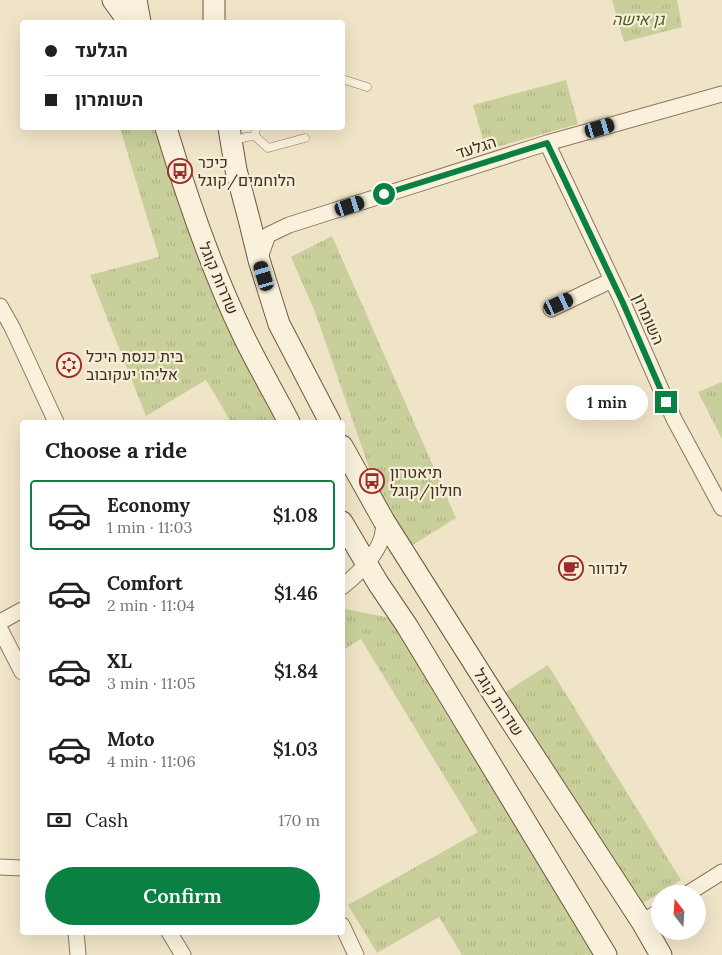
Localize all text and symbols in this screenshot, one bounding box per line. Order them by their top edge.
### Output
park label: גן אישה [612,9,666,29]
text: הגלעד [75,38,128,62]
text: השומרון [75,87,143,111]
car [583,117,616,139]
street label: הגלעד [453,131,499,163]
place label: כיכר הלוחמים/קוגל [198,152,295,191]
bus stop icon: כיכר הלוחמים/קוגל [167,158,193,184]
route start [373,183,395,205]
car [333,194,366,218]
street label: שדרות קוגל [195,239,243,317]
car [252,259,275,293]
street label: השומרון [629,290,669,348]
car [542,291,575,317]
place label: בית כנסת היכל אליהו יעקובוב [86,346,184,384]
synagogue icon: בית כנסת היכל אליהו יעקובוב [56,352,82,378]
callout: 1 min [566,384,648,420]
route end [655,391,677,413]
text: 1 min [587,392,627,412]
text: Choose a ride [45,436,187,464]
place label: תיאטרון חולון/קוגל [390,462,462,501]
bus stop icon: תיאטרון חולון/קוגל [359,468,385,494]
icon: car [47,493,92,538]
text: Economy [107,493,190,517]
text: $1.08 [273,503,318,527]
text: 1 min · 11:03 [107,517,192,537]
cafe icon: לנדוור [558,555,584,581]
place label: לנדוור [588,558,628,578]
icon: car [47,571,92,616]
text: Comfort [107,571,183,595]
text: $1.46 [274,581,318,605]
text: 2 min · 11:04 [107,595,195,615]
icon: car [47,649,92,694]
text: XL [107,649,132,673]
text: $1.84 [274,659,318,683]
street label: שדרות קוגל [470,664,528,740]
text: 3 min · 11:05 [107,673,195,693]
icon: car [47,727,92,772]
text: Moto [107,727,154,751]
text: $1.03 [273,737,318,761]
text: 4 min · 11:06 [107,751,196,771]
icon: cash [45,806,73,834]
text: Cash [85,808,128,832]
text: 170 m [278,810,320,830]
button: Confirm [45,867,320,925]
north arrow [651,885,706,940]
map controls [651,885,706,940]

